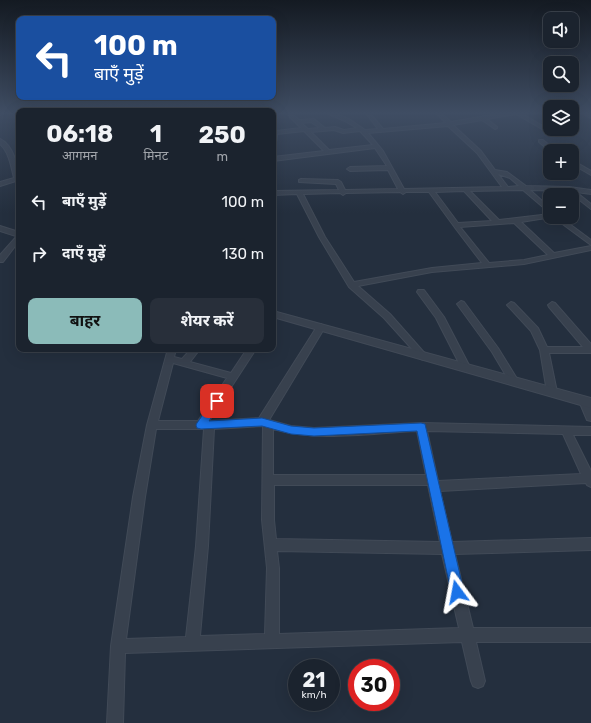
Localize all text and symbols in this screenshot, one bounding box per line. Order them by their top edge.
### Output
map controls [543,12,579,224]
button: sound [543,12,579,48]
text: 100 m [94,29,178,62]
icon: left [28,32,80,84]
button: search [543,56,579,92]
text: बाएँ मुड़ें [94,63,144,85]
button: layers [543,100,579,136]
text: 06:18 [46,120,113,148]
text: 1 [150,120,162,148]
text: 250 [198,121,246,149]
button: + [543,144,579,180]
text: आगमन [62,148,98,163]
text: मिनट [143,148,168,163]
text: m [216,149,228,164]
button: − [543,188,579,224]
icon: left [28,191,50,213]
text: बाएँ मुड़ें [62,192,106,210]
text: 100 m [222,193,264,211]
icon: right [28,243,50,265]
text: दाएँ मुड़ें [62,244,105,262]
text: 130 m [222,245,264,263]
button: बाहर [28,298,142,344]
button: शेयर करें [150,298,264,344]
pin [200,384,234,418]
icon: arrive [206,390,228,412]
position arrow [436,571,478,613]
speed limit sign: 30 [348,659,400,711]
text: 21 [303,668,325,692]
text: km/h [302,689,326,701]

